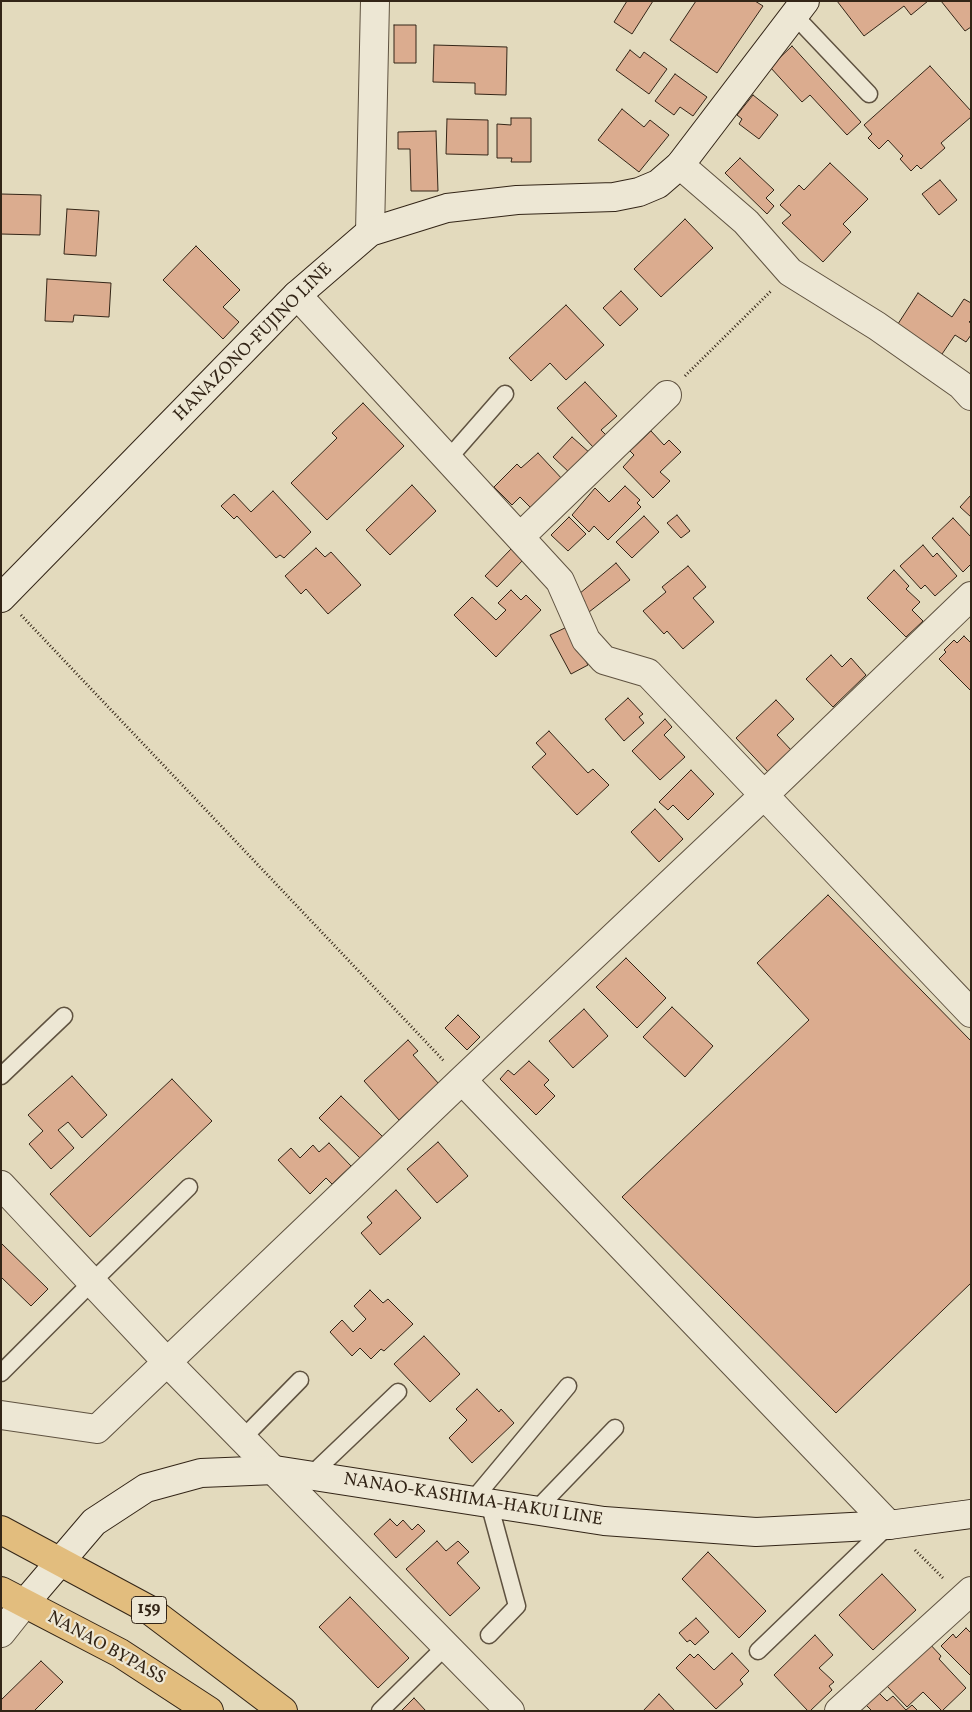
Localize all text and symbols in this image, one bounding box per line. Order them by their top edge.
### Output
street label: HANAZONO-FUJINO LINE [170,259,338,427]
street label: NANAO-KASHIMA-HAKUI LINE [342,1470,604,1532]
road number: 159 [132,1596,166,1624]
street label: NANAO BYPASS [43,1608,169,1690]

